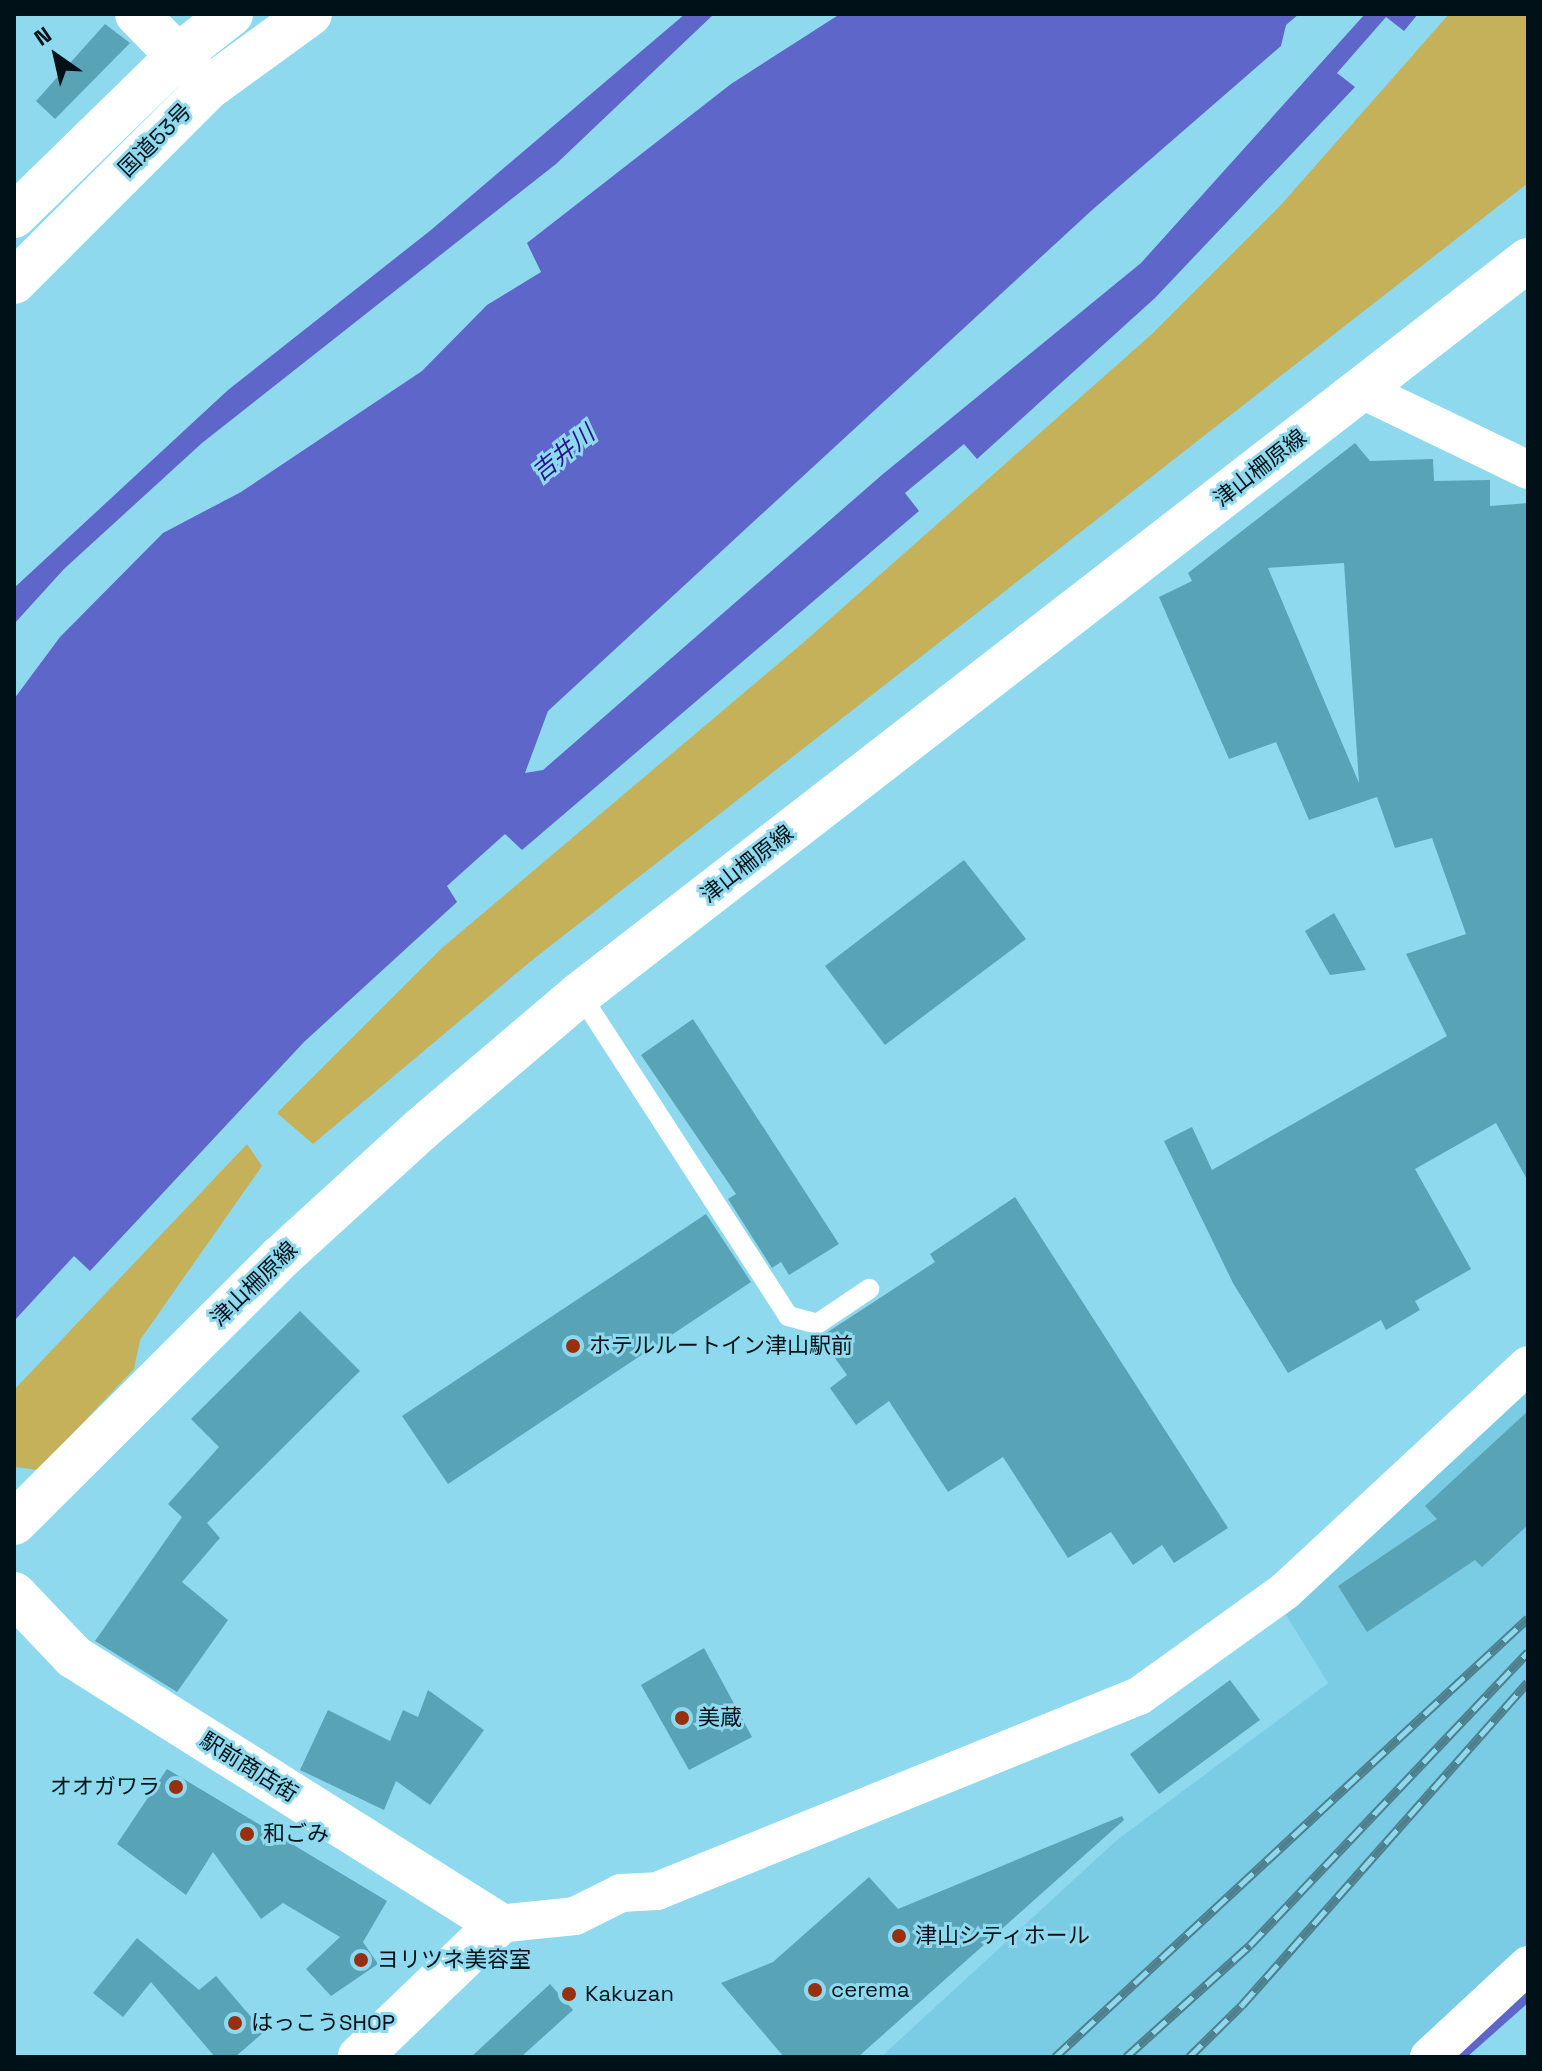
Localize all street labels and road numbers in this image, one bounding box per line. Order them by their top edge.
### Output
street label: 国道53号 [113,98,197,182]
street label: 津山柵原線 [1209,424,1311,512]
street label: 津山柵原線 [696,820,798,908]
street label: 津山柵原線 [205,1236,303,1332]
street label: 駅前商店街 [195,1727,303,1807]

